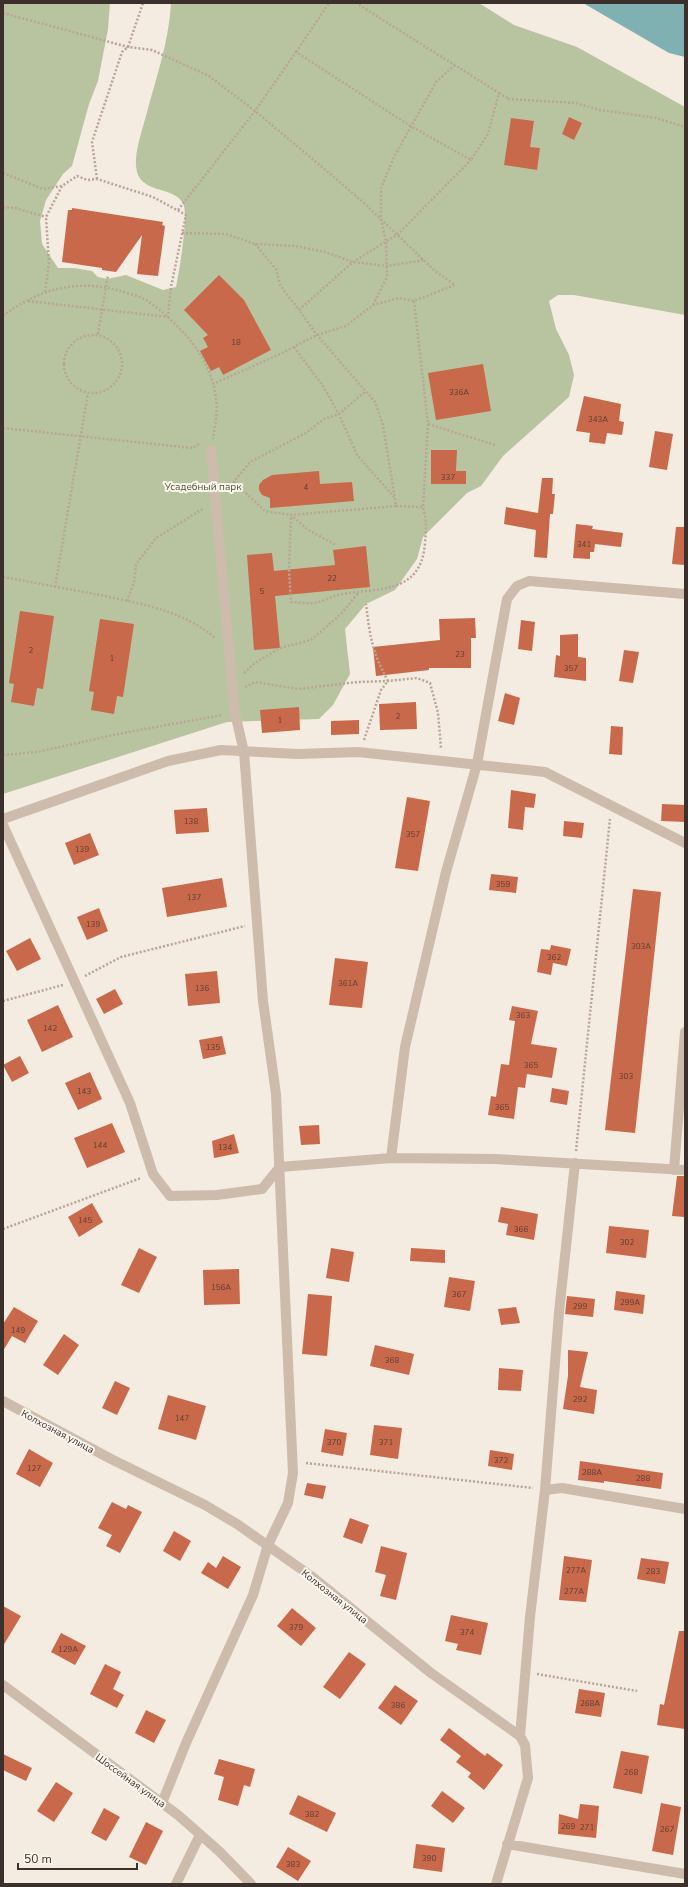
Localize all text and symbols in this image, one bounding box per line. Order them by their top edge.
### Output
house number: 18 [231,337,241,348]
house number: 336А [449,387,469,398]
house number: 343А [588,414,608,425]
house number: 337 [441,472,455,483]
park label: Усадебный парк [164,480,242,494]
house number: 4 [304,482,309,493]
house number: 341 [577,539,591,550]
house number: 22 [327,573,337,584]
house number: 5 [260,586,265,597]
house number: 2 [29,645,34,656]
house number: 23 [455,649,465,660]
house number: 1 [110,653,115,664]
house number: 357 [564,663,578,674]
house number: 2 [396,711,401,722]
house number: 1 [278,715,283,726]
house number: 138 [184,816,198,827]
house number: 357 [406,829,420,840]
house number: 139 [75,844,89,855]
house number: 359 [496,879,510,890]
house number: 137 [187,892,201,903]
house number: 139 [86,919,100,930]
house number: 303А [631,941,651,952]
house number: 362 [547,952,561,963]
house number: 361А [338,978,358,989]
house number: 136 [195,983,209,994]
house number: 363 [516,1010,530,1021]
house number: 142 [43,1023,57,1034]
house number: 135 [206,1042,220,1053]
house number: 365 [524,1060,538,1071]
house number: 303 [619,1071,633,1082]
house number: 143 [77,1086,91,1097]
house number: 365 [495,1102,509,1113]
house number: 144 [93,1140,107,1151]
house number: 134 [218,1142,232,1153]
house number: 145 [78,1215,92,1226]
house number: 366 [514,1224,528,1235]
house number: 302 [620,1237,634,1248]
house number: 156А [211,1282,231,1293]
house number: 367 [452,1289,466,1300]
house number: 299А [620,1297,640,1308]
house number: 299 [573,1301,587,1312]
house number: 149 [11,1325,25,1336]
house number: 368 [385,1355,399,1366]
house number: 292 [573,1394,587,1405]
street label: Колхозная улица [19,1407,96,1457]
house number: 147 [175,1413,189,1424]
house number: 370 [327,1437,341,1448]
house number: 371 [379,1437,393,1448]
house number: 372 [494,1455,508,1466]
house number: 127 [27,1463,41,1474]
house number: 288А [582,1467,602,1478]
house number: 288 [636,1473,650,1484]
house number: 277А [566,1565,586,1576]
street label: Колхозная улица [298,1566,370,1627]
house number: 283 [646,1566,660,1577]
house number: 277А [564,1586,584,1597]
house number: 379 [289,1622,303,1633]
house number: 374 [460,1627,474,1638]
house number: 129А [58,1644,78,1655]
house number: 268А [580,1698,600,1709]
house number: 386 [391,1700,405,1711]
street label: Шоссейная улица [92,1750,169,1811]
house number: 268 [624,1767,638,1778]
house number: 382 [305,1809,319,1820]
house number: 269 [561,1821,575,1832]
house number: 271 [580,1822,594,1833]
house number: 267 [660,1824,674,1835]
scale bar [18,1845,137,1871]
text: 50 m [24,1851,52,1867]
house number: 390 [422,1853,436,1864]
house number: 383 [286,1859,300,1870]

